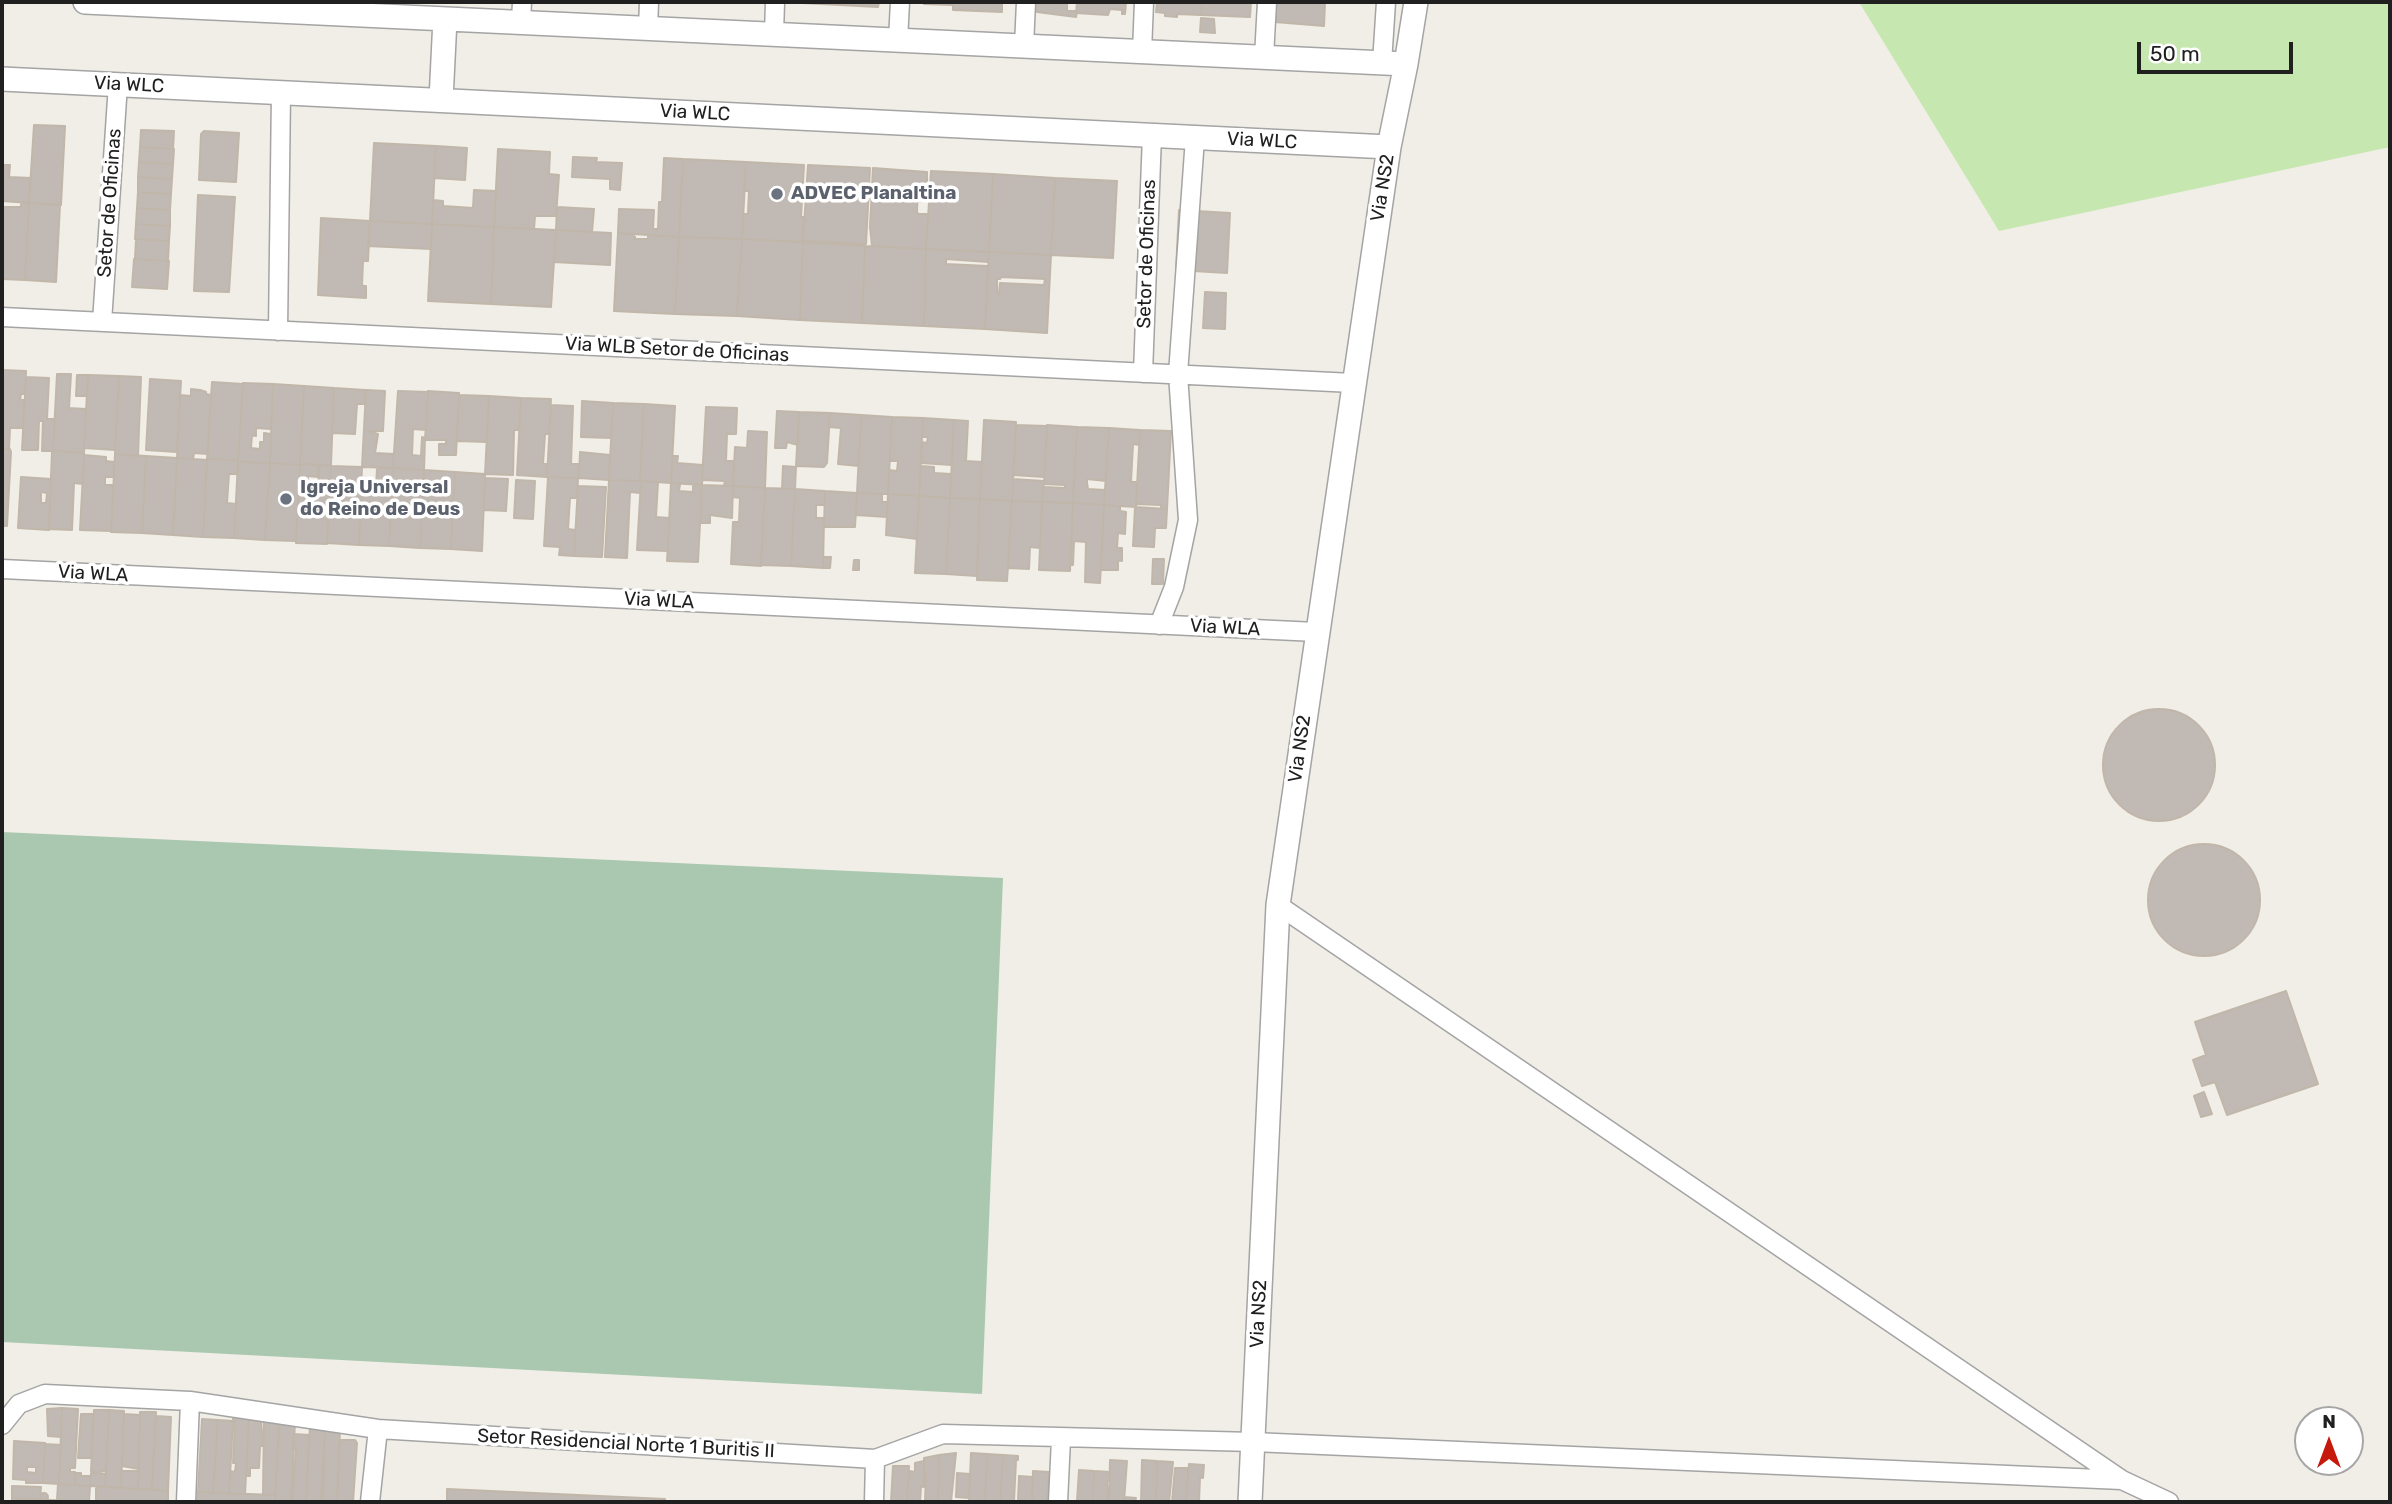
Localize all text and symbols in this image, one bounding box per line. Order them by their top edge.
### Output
scale bar [2140,28,2296,72]
text: 50 m [2150,41,2200,66]
street label: Via WLC [93,72,165,98]
street label: Via WLC [659,100,731,126]
street label: Setor de Oficinas [93,128,127,278]
street label: Via WLC [1226,128,1298,154]
street label: Via NS2 [1366,152,1400,224]
street label: Setor de Oficinas [1133,179,1161,329]
place label: ADVEC Planaltina [791,183,956,205]
marker: ADVEC Planaltina [769,186,785,202]
street label: Via WLB Setor de Oficinas [564,333,790,367]
place label: Igreja Universal do Reino de Deus [300,477,460,521]
marker: Igreja Universal do Reino de Deus [278,491,294,507]
street label: Via WLA [57,561,129,587]
street label: Via WLA [623,588,695,614]
street label: Via WLA [1189,615,1261,641]
street label: Via NS2 [1284,714,1316,784]
street label: Via NS2 [1246,1279,1272,1349]
north arrow [2294,1406,2364,1476]
text: N [2322,1410,2336,1433]
street label: Setor Residencial Norte 1 Buritis II [477,1425,775,1463]

